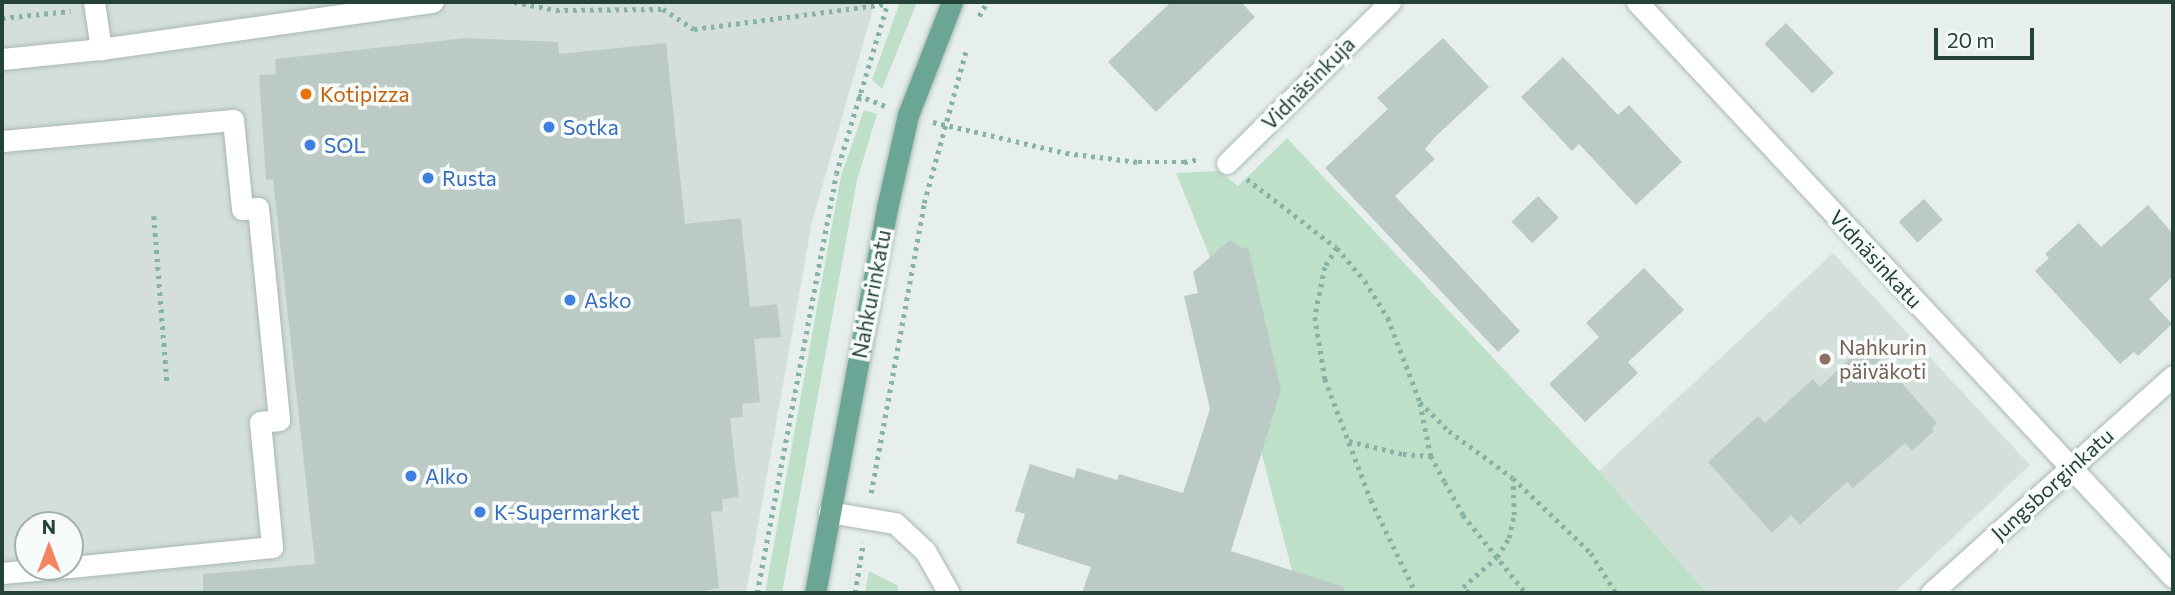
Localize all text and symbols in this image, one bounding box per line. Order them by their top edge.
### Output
scale bar [1937,14,2037,58]
text: 20 m [1947,27,1995,52]
street label: Vidnäsinkuja [1256,31,1360,135]
place label: Kotipizza [320,81,409,107]
marker: Kotipizza [298,86,314,102]
place label: Sotka [563,114,619,140]
marker: Sotka [541,119,557,135]
place label: SOL [324,132,365,158]
marker: SOL [302,137,318,153]
place label: Rusta [442,165,497,191]
marker: Rusta [420,170,436,186]
street label: Vidnäsinkatu [1824,205,1928,313]
street label: Nahkurinkatu [846,228,896,360]
place label: Asko [584,287,631,313]
marker: Asko [562,292,578,308]
place label: Nahkurin päiväkoti [1839,334,1927,384]
marker: Nahkurin päiväkoti [1817,351,1833,367]
street label: Jungsborginkatu [1986,423,2118,545]
place label: Alko [425,463,468,489]
marker: Alko [403,468,419,484]
place label: K-Supermarket [494,499,640,525]
marker: K-Supermarket [472,504,488,520]
north arrow [14,511,84,581]
text: N [42,515,56,538]

